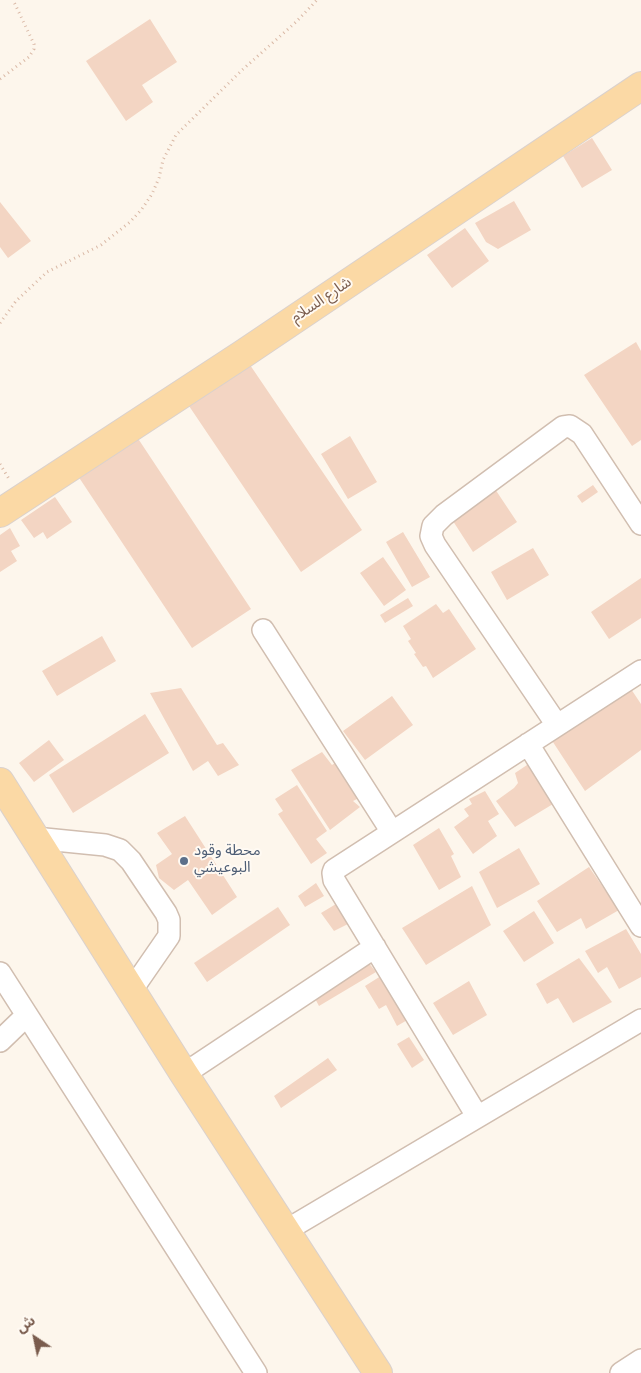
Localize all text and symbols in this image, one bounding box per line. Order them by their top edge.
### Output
street label: شارع السلام [288,274,356,328]
place label: محطة وقود البوعيشي [194,843,261,878]
marker: محطة وقود البوعيشي [178,855,190,867]
north arrow [10,1313,60,1363]
text: ش [14,1313,39,1338]

